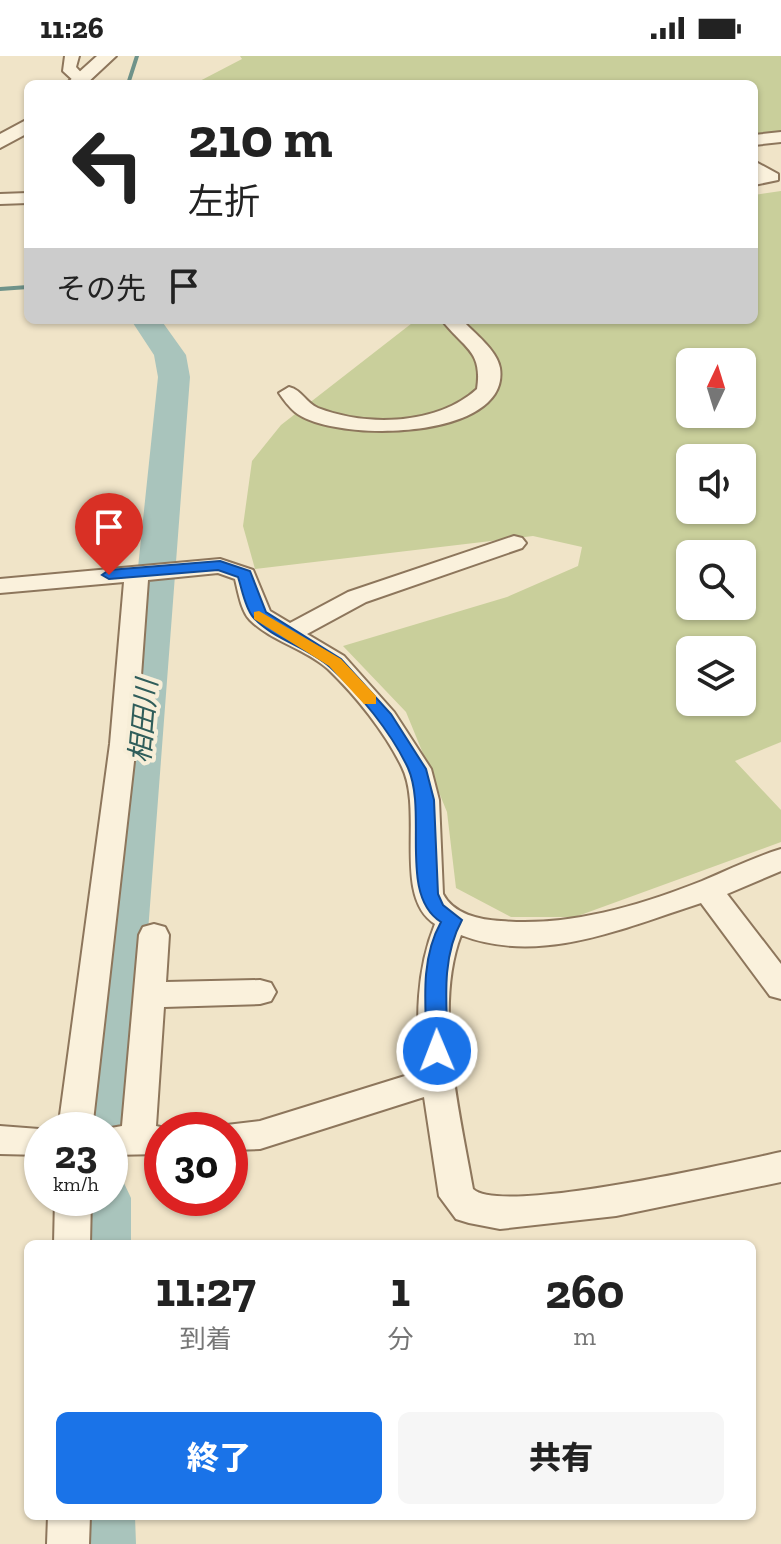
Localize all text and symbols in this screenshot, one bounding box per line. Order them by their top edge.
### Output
text: 11:26 [40,10,104,46]
text: 210 m [188,104,332,171]
icon: left [56,112,160,216]
text: 左折 [188,180,260,223]
icon: arrive [162,264,206,308]
text: その先 [56,271,146,307]
north arrow [676,348,756,428]
map controls [676,348,756,716]
button: sound [676,444,756,524]
pin [75,493,143,575]
icon: arrive [87,505,131,549]
button: search [676,540,756,620]
button: layers [676,636,756,716]
water label: 相田川 [123,675,164,764]
position arrow [395,1009,479,1093]
speed limit sign: 30 [144,1112,248,1216]
text: 23 [55,1130,97,1178]
text: km/h [53,1172,99,1196]
text: 11:27 [156,1261,256,1318]
text: 1 [391,1261,410,1318]
text: 260 [545,1263,624,1320]
text: m [574,1320,596,1352]
text: 到着 [180,1323,232,1355]
text: 分 [388,1323,414,1355]
button: 終了 [56,1412,382,1504]
button: 共有 [398,1412,724,1504]

